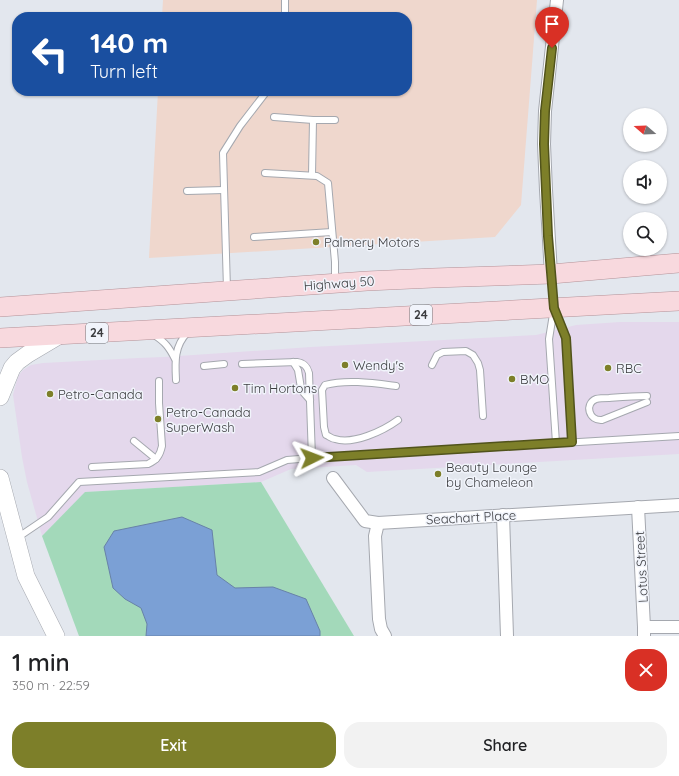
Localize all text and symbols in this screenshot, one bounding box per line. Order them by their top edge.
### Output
pin [535,7.0,569,48]
icon: arrive [541,13,563,35]
text: 140 m [90,25,168,60]
icon: left [24,28,76,80]
text: Turn left [90,60,158,83]
north arrow [623,108,667,152]
map controls [623,108,667,256]
button: sound [623,160,667,204]
button: search [623,212,667,256]
place label: Palmery Motors [324,234,420,250]
marker: Palmery Motors [311,237,321,247]
street label: Highway 50 [303,273,375,293]
road number: 24 [410,305,432,325]
road number: 24 [86,323,108,343]
place label: Wendy's [353,357,404,373]
marker: Wendy's [340,360,350,370]
place label: RBC [616,360,642,376]
marker: RBC [603,363,613,373]
place label: BMO [520,371,549,387]
marker: BMO [507,374,517,384]
place label: Tim Hortons [243,380,317,396]
marker: Tim Hortons [230,383,240,393]
place label: Petro-Canada [58,386,143,402]
marker: Petro-Canada [45,389,55,399]
place label: Petro-Canada SuperWash [166,404,251,435]
marker: Petro-Canada SuperWash [153,414,163,424]
position arrow [291,437,333,479]
place label: Beauty Lounge by Chameleon [446,459,537,490]
marker: Beauty Lounge by Chameleon [433,469,443,479]
street label: Seachart Place [426,507,516,527]
street label: Lotus Street [631,531,651,603]
text: 1 min [12,647,70,677]
button: close [625,649,667,691]
text: 350 m · 22:59 [12,677,90,693]
button: Exit [12,722,336,768]
button: Share [344,722,667,768]

